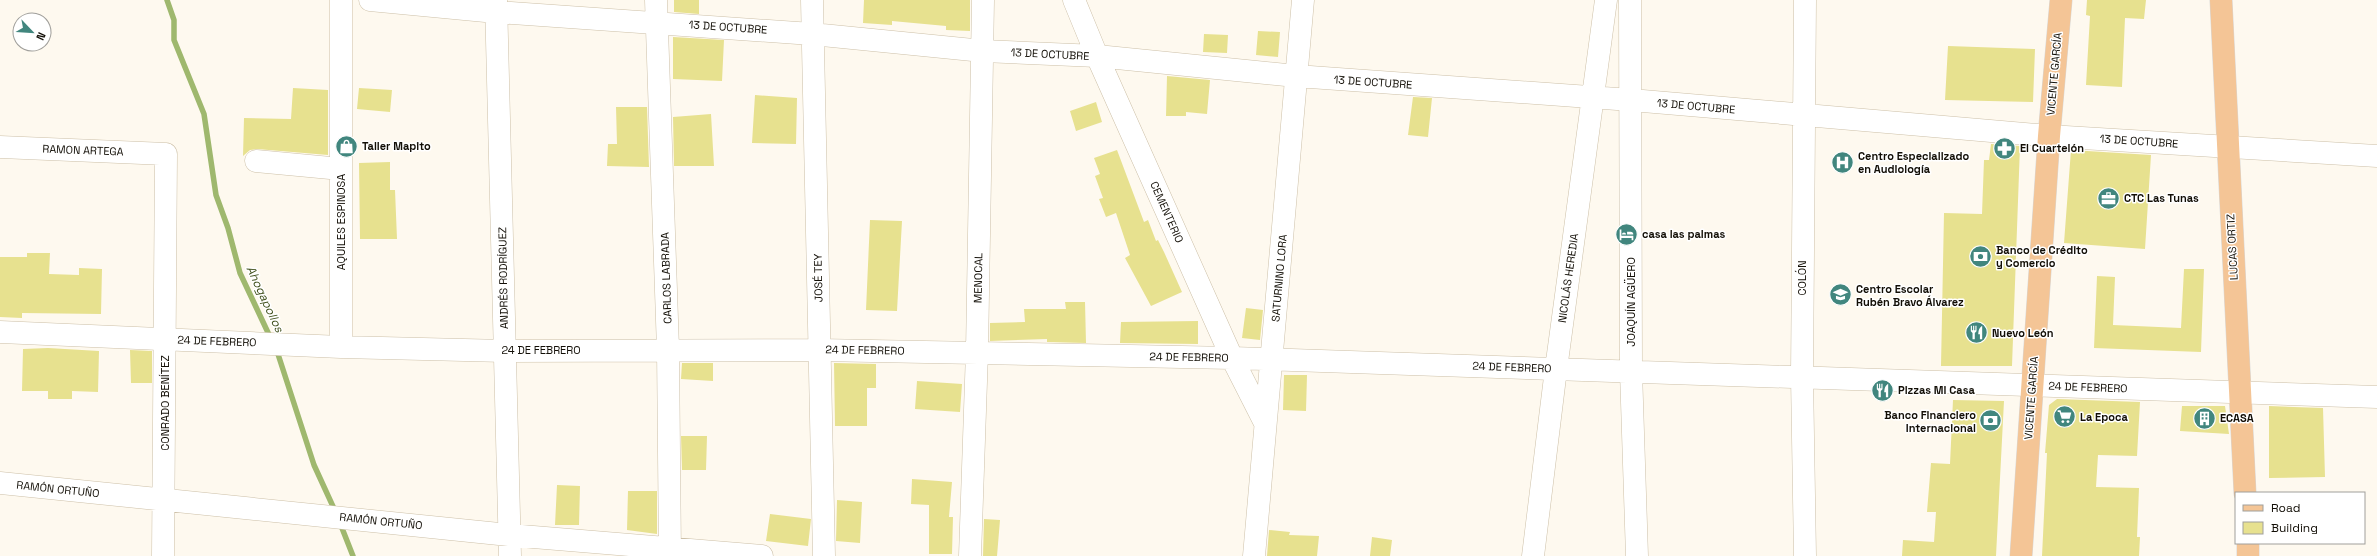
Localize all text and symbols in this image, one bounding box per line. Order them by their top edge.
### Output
north arrow [12,12,52,52]
street label: 13 DE OCTUBRE [688,17,768,37]
text: N [33,30,49,43]
street label: VICENTE GARCÍA [2043,32,2065,116]
street label: 13 DE OCTUBRE [1010,45,1090,63]
street label: 13 DE OCTUBRE [1333,72,1413,92]
street label: 13 DE OCTUBRE [1656,96,1736,116]
street label: 13 DE OCTUBRE [2099,131,2179,151]
shop icon: Taller Mapito [334,133,360,159]
pharmacy icon: El Cuartelón [1992,135,2018,161]
place label: Taller Mapito [362,139,431,153]
place label: El Cuartelón [2020,141,2084,155]
street label: RAMON ARTEGA [42,142,124,158]
hospital icon: Centro Especializado en Audiología [1830,149,1856,175]
place label: Centro Especializado en Audiología [1858,149,1970,176]
street label: AQUILES ESPINOSA [334,174,348,270]
street label: CEMENTERIO [1147,179,1187,245]
office icon: CTC Las Tunas [2095,185,2121,211]
place label: CTC Las Tunas [2124,191,2199,205]
street label: LUCAS ORTIZ [2223,214,2241,280]
hotel icon: casa las palmas [1614,221,1640,247]
street label: ANDRÉS RODRÍGUEZ [495,227,511,329]
place label: casa las palmas [1642,227,1725,241]
street label: CARLOS LABRADA [657,232,675,324]
street label: NICOLÁS HEREDIA [1555,232,1581,324]
street label: SATURNINO LORA [1268,233,1290,322]
bank icon: Banco de Crédito y Comercio [1967,243,1993,269]
place label: Banco de Crédito y Comercio [1996,243,2088,270]
street label: JOSÉ TEY [811,253,825,302]
street label: MENOCAL [971,253,985,303]
street label: JOAQUÍN AGÜERO [1623,257,1638,347]
street label: COLÓN [1794,261,1809,295]
water label: Ahogapollos [243,263,288,335]
school or university icon: Centro Escolar Rubén Bravo Álvarez [1828,282,1854,308]
place label: Centro Escolar Rubén Bravo Álvarez [1856,282,1964,309]
restaurant icon: Nuevo León [1964,320,1990,346]
place label: Nuevo León [1992,326,2054,340]
street label: 24 DE FEBRERO [177,333,257,349]
street label: 24 DE FEBRERO [825,342,905,358]
street label: 24 DE FEBRERO [501,343,581,357]
street label: 24 DE FEBRERO [1149,349,1229,365]
street label: CONRADO BENÍTEZ [158,355,172,451]
street label: VICENTE GARCÍA [2021,356,2041,440]
street label: 24 DE FEBRERO [1472,359,1552,375]
restaurant icon: Pizzas Mi Casa [1869,377,1895,403]
street label: 24 DE FEBRERO [2048,379,2128,395]
place label: Pizzas Mi Casa [1898,383,1975,397]
supermarket icon: La Epoca [2051,404,2077,430]
building icon: ECASA [2191,405,2217,431]
place label: Banco Financiero Internacional [1884,408,1976,435]
bank icon: Banco Financiero Internacional [1978,408,2004,434]
place label: La Epoca [2080,410,2128,424]
place label: ECASA [2220,411,2254,425]
street label: RAMÓN ORTUÑO [16,477,100,500]
legend [2235,492,2365,544]
text: Road [2271,500,2300,516]
street label: RAMÓN ORTUÑO [339,509,423,532]
text: Building [2271,520,2318,536]

